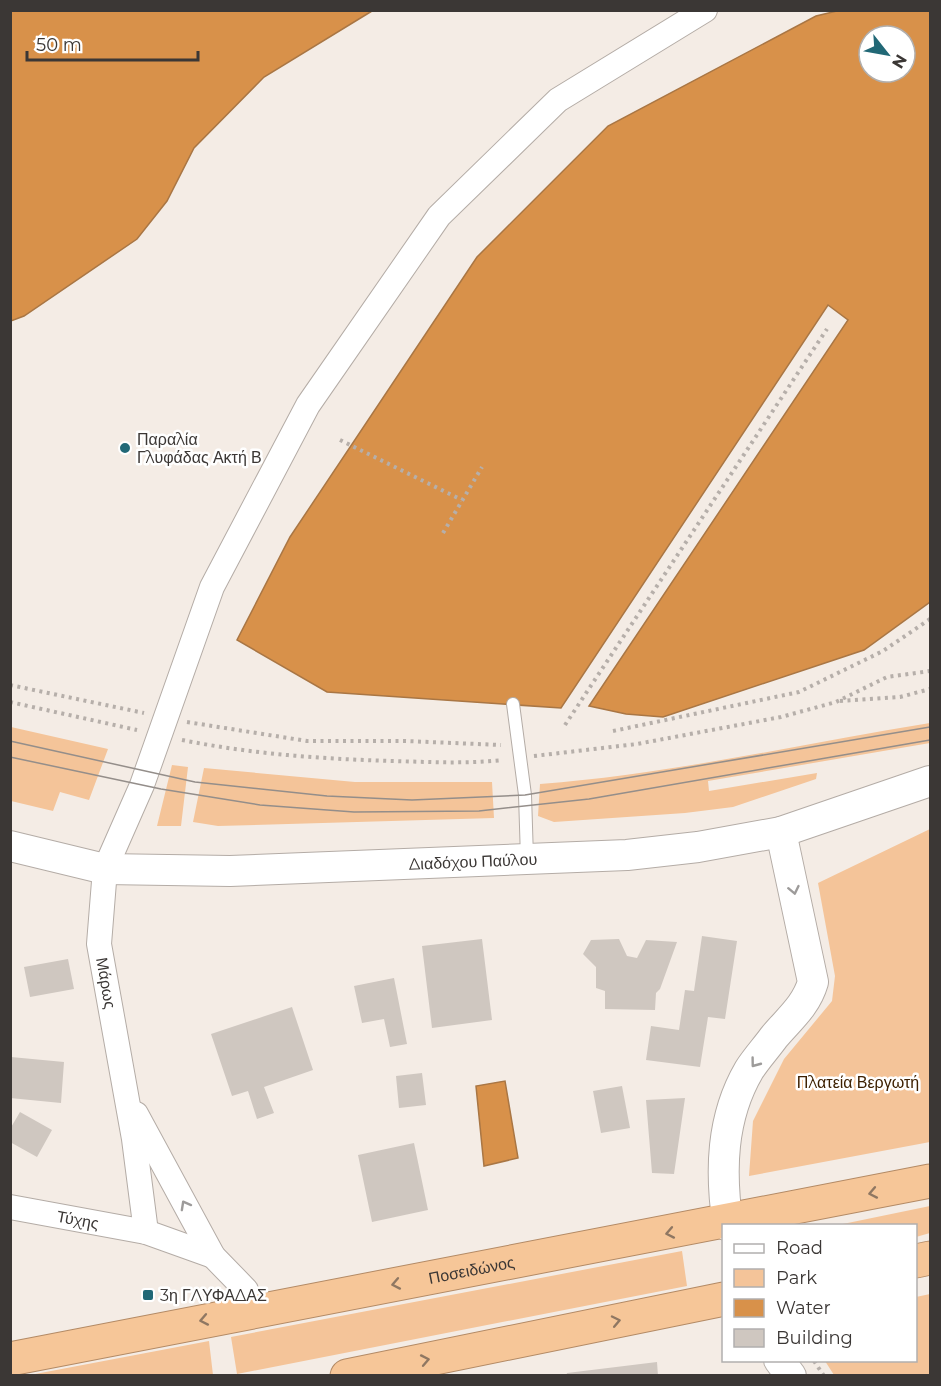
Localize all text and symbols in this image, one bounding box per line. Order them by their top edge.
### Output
scale bar [27,24,198,62]
north arrow [857,24,917,84]
text: 50 m [36,34,82,56]
text: N [888,51,911,72]
place label: Παραλία Γλυφάδας Ακτή Β [137,430,262,467]
marker: Παραλία Γλυφάδας Ακτή Β [118,441,132,455]
street label: Διαδόχου Παύλου [409,849,538,873]
one-way arrow [786,884,799,894]
street label: Μάρως [92,956,120,1010]
one-way arrow [751,1056,762,1067]
park label: Πλατεία Βεργωτή [797,1073,919,1092]
one-way arrow [868,1186,878,1199]
one-way arrow [181,1201,192,1211]
street label: Τύχης [55,1206,101,1233]
legend [722,1224,917,1362]
one-way arrow [665,1226,675,1239]
text: Road [776,1237,823,1259]
street label: Ποσειδώνος [427,1252,516,1287]
text: Park [776,1267,817,1289]
one-way arrow [391,1277,401,1290]
place label: 3η ΓΛΥΦΑΔΑΣ [160,1286,267,1305]
marker: 3η ΓΛΥΦΑΔΑΣ [141,1288,155,1302]
text: Water [776,1297,831,1319]
one-way arrow [200,1313,210,1326]
one-way arrow [611,1315,621,1328]
text: Building [776,1327,853,1349]
one-way arrow [420,1354,430,1367]

